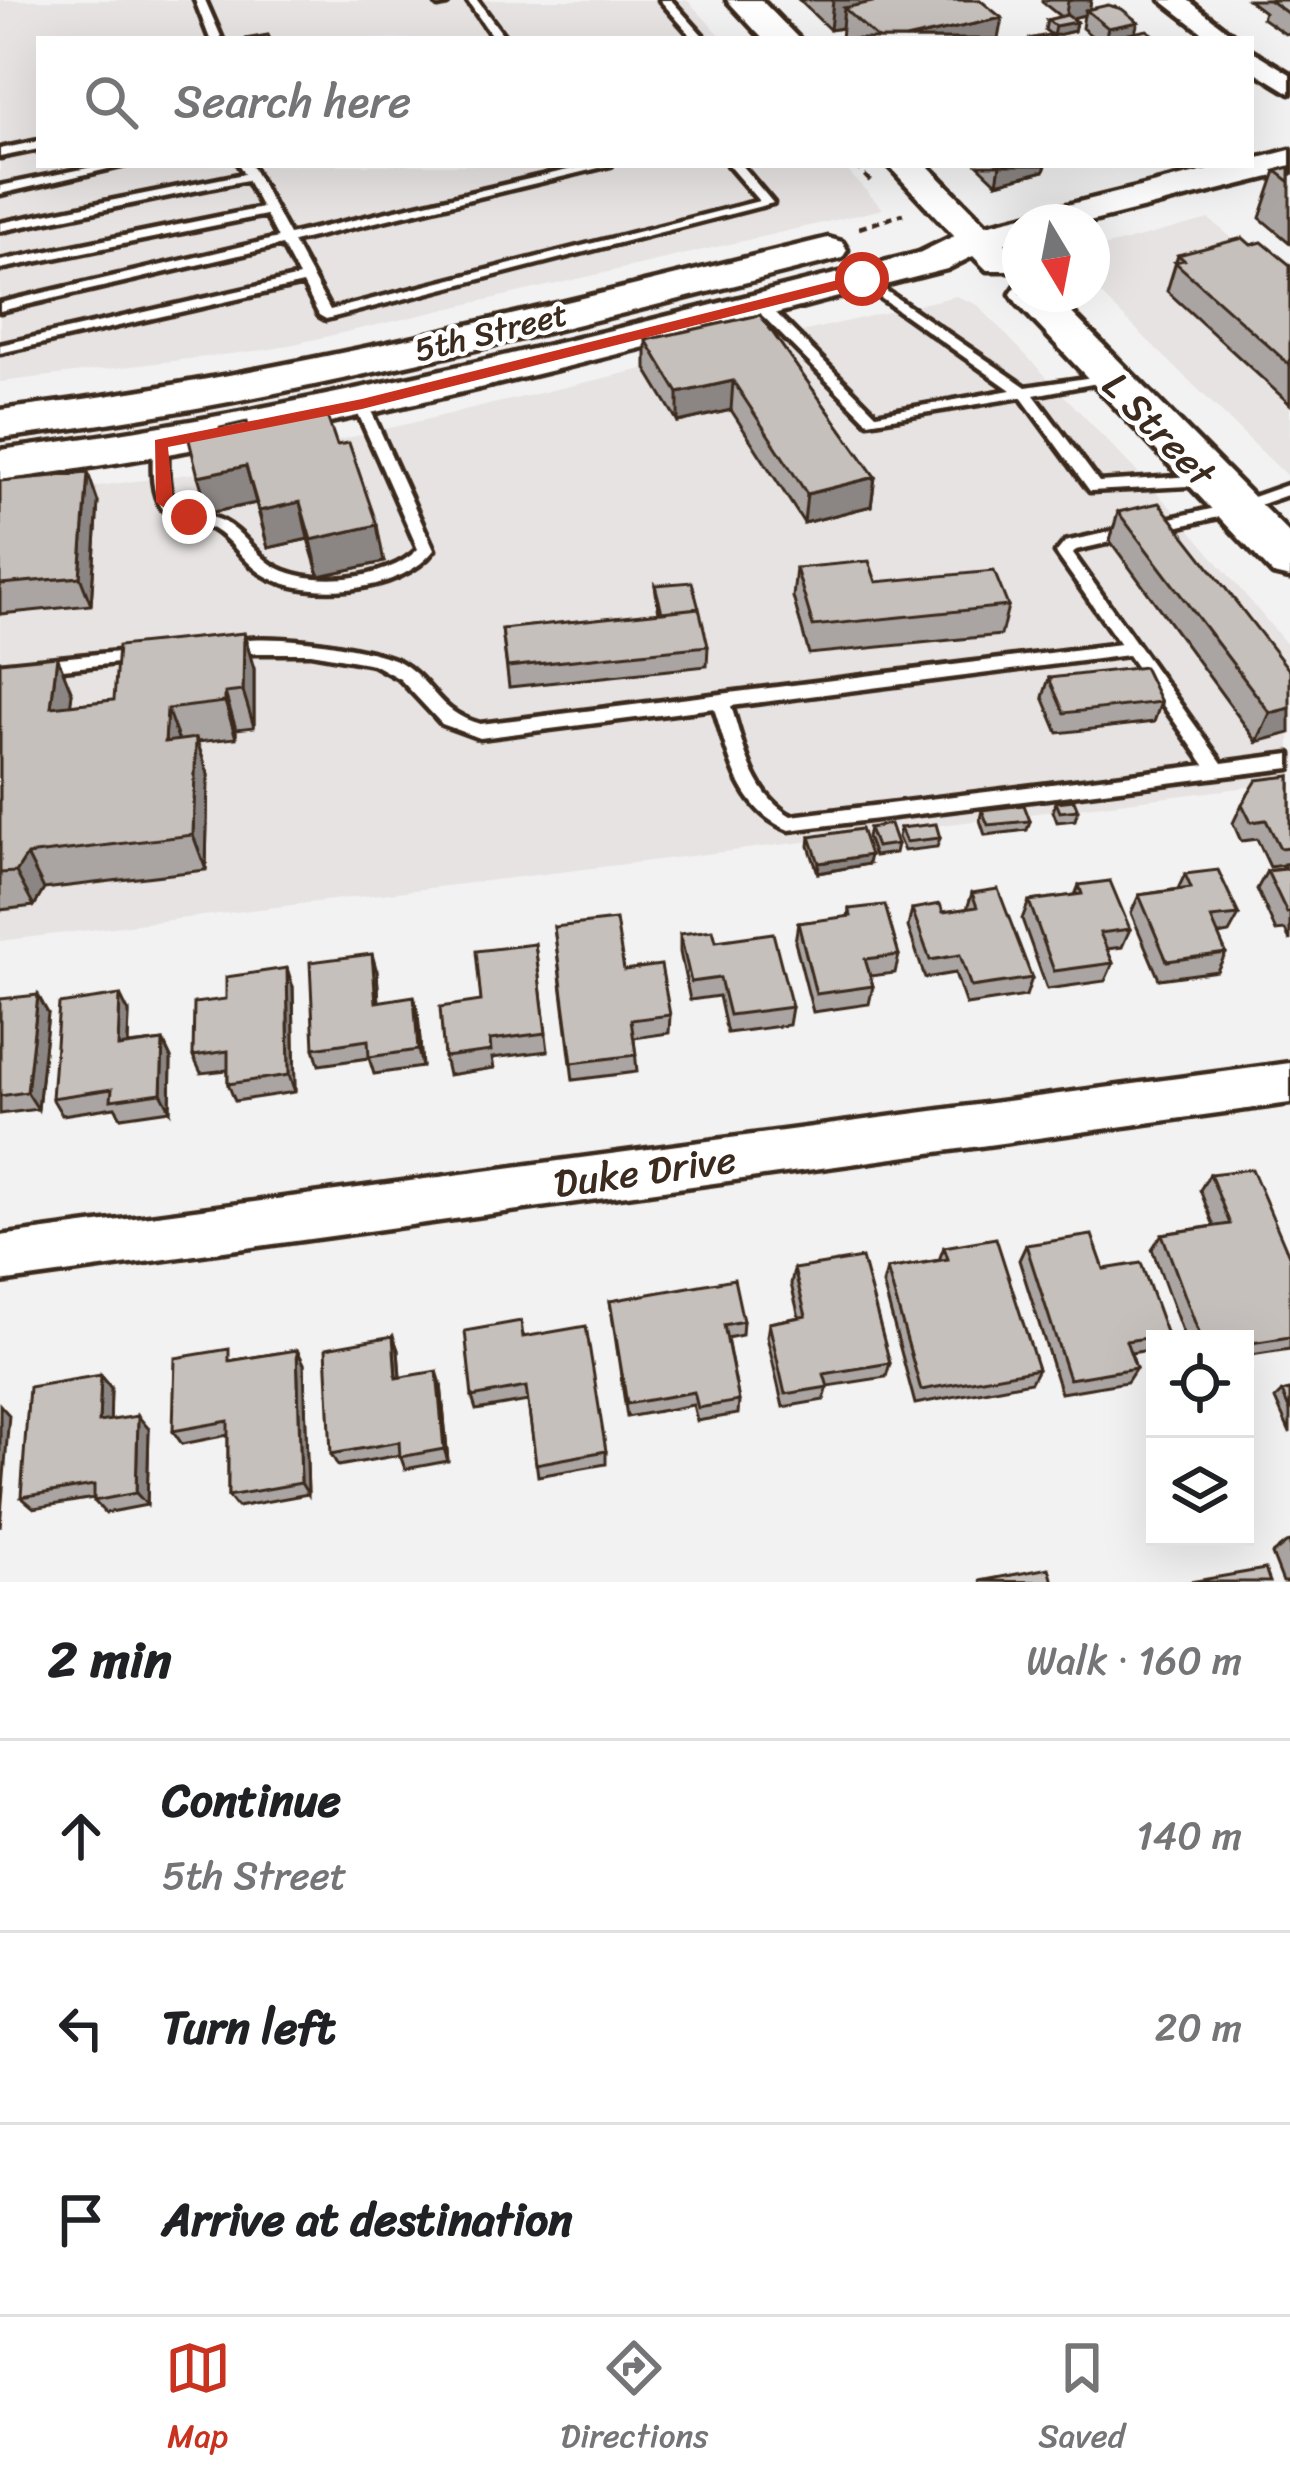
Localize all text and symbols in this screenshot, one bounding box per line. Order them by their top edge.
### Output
search box [36,36,1254,168]
text: Search here [174,62,411,142]
icon: search [78,69,144,135]
north arrow [1002,204,1110,312]
route start [835,252,889,306]
street label: 5th Street [408,285,574,379]
street label: L Street [1085,354,1234,505]
route end [162,490,216,544]
street label: Duke Drive [549,1124,741,1218]
map controls [1146,1330,1254,1546]
button: locate [1146,1330,1254,1438]
button: layers [1146,1438,1254,1546]
text: 2 min [48,1615,171,1705]
text: Walk · 160 m [1026,1626,1242,1695]
text: Continue [162,1761,341,1841]
text: 140 m [1136,1801,1242,1870]
icon: ahead [48,1803,114,1869]
text: 5th Street [162,1841,347,1910]
text: Turn left [162,1988,335,2068]
text: 20 m [1155,1993,1242,2062]
icon: left [48,1995,114,2061]
text: Arrive at destination [162,2180,572,2260]
icon: arrive [48,2187,114,2253]
tab: Map [165,2335,231,2465]
tab: Directions [561,2335,708,2465]
tab: Saved [1038,2335,1125,2465]

